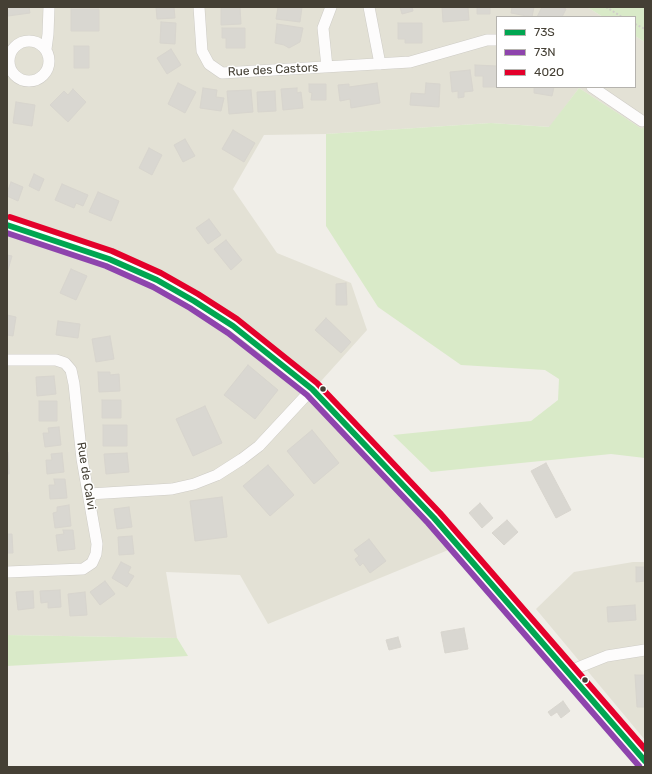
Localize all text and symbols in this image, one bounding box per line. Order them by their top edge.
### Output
legend [496,16,636,88]
text: 73S [534,25,555,39]
text: 73N [534,45,556,59]
street label: Rue des Castors [227,60,319,80]
text: 402O [534,65,564,79]
unlabelled marker [318,384,328,394]
street label: Rue de Calvi [74,441,98,511]
unlabelled marker [580,675,590,685]

